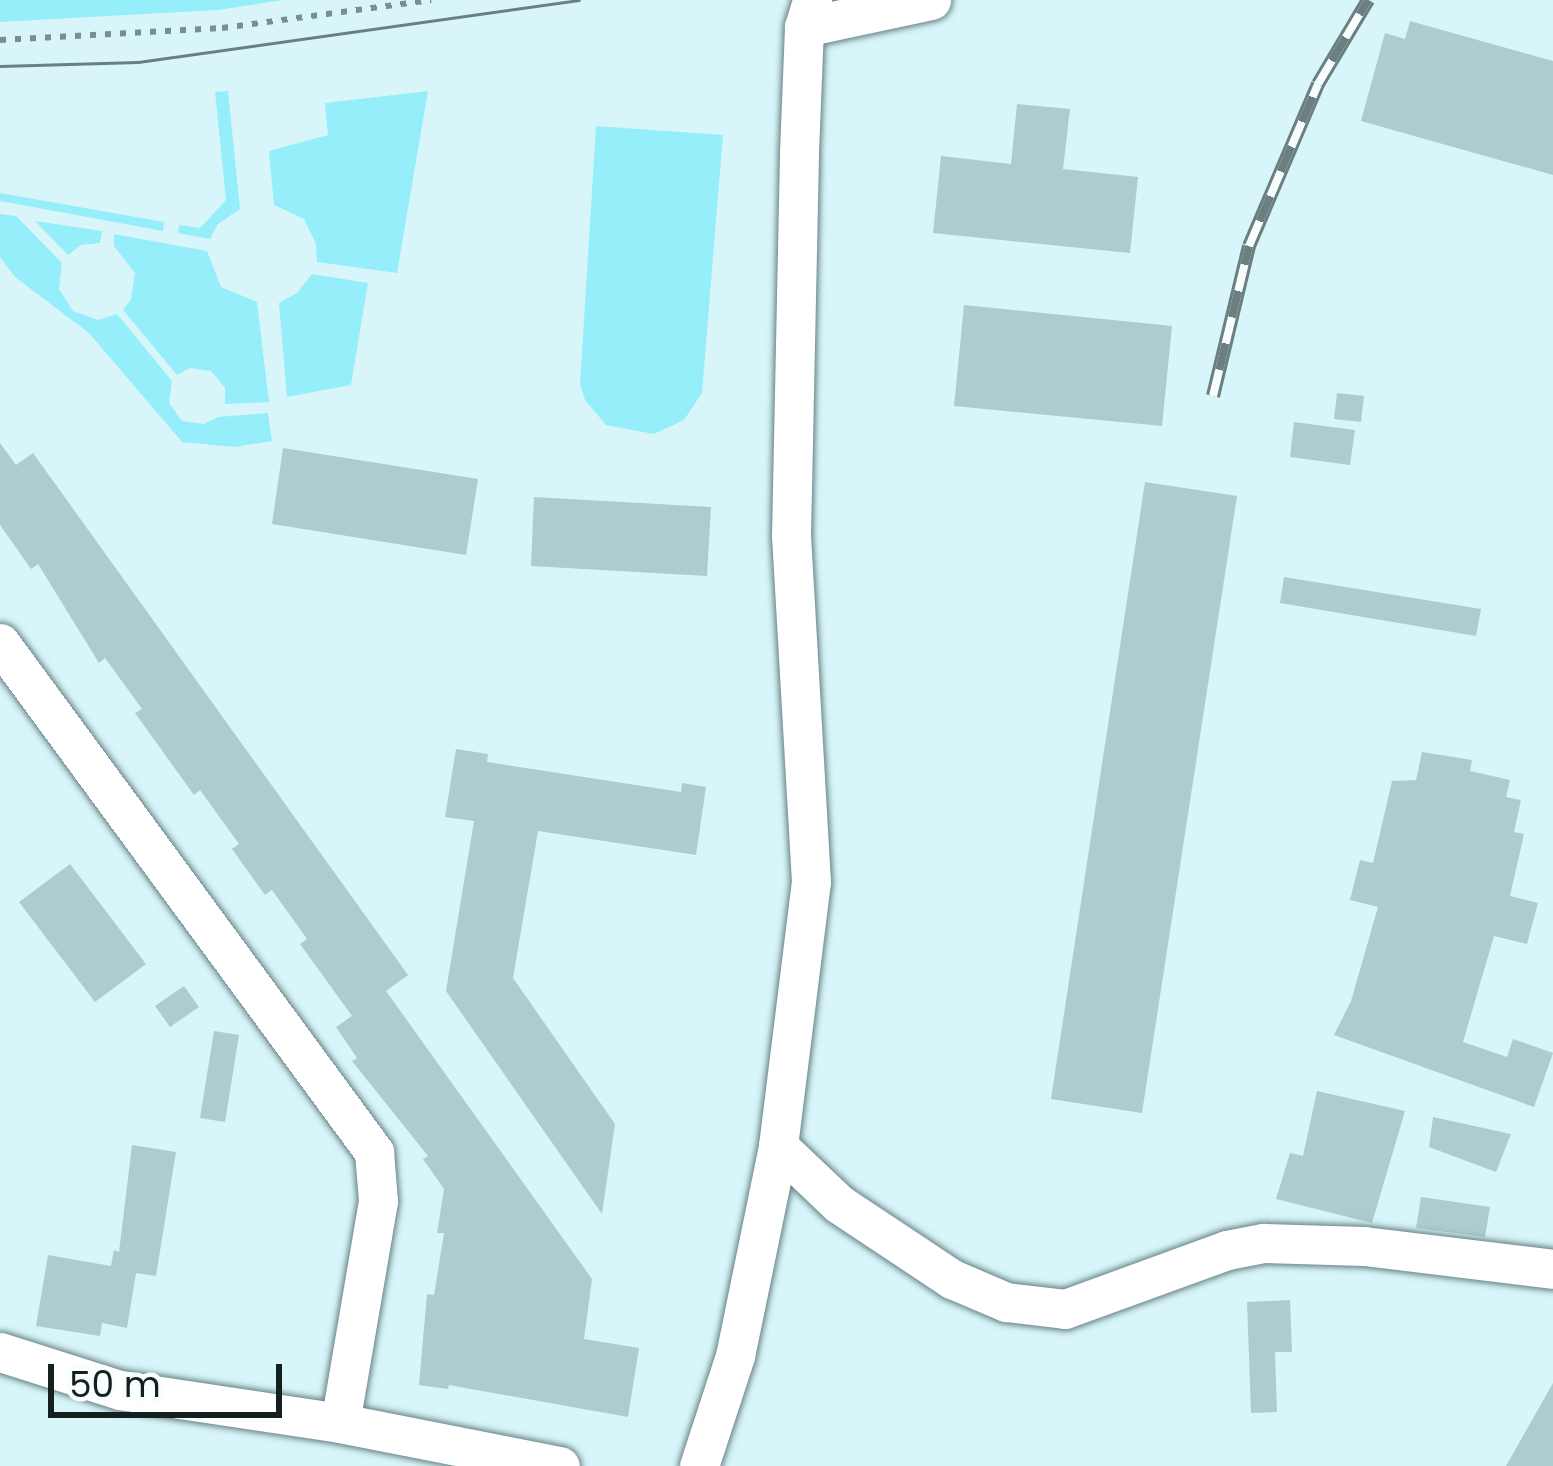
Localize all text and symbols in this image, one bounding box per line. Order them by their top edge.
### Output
scale bar [54,1340,288,1414]
text: 50 m [69,1359,161,1410]

